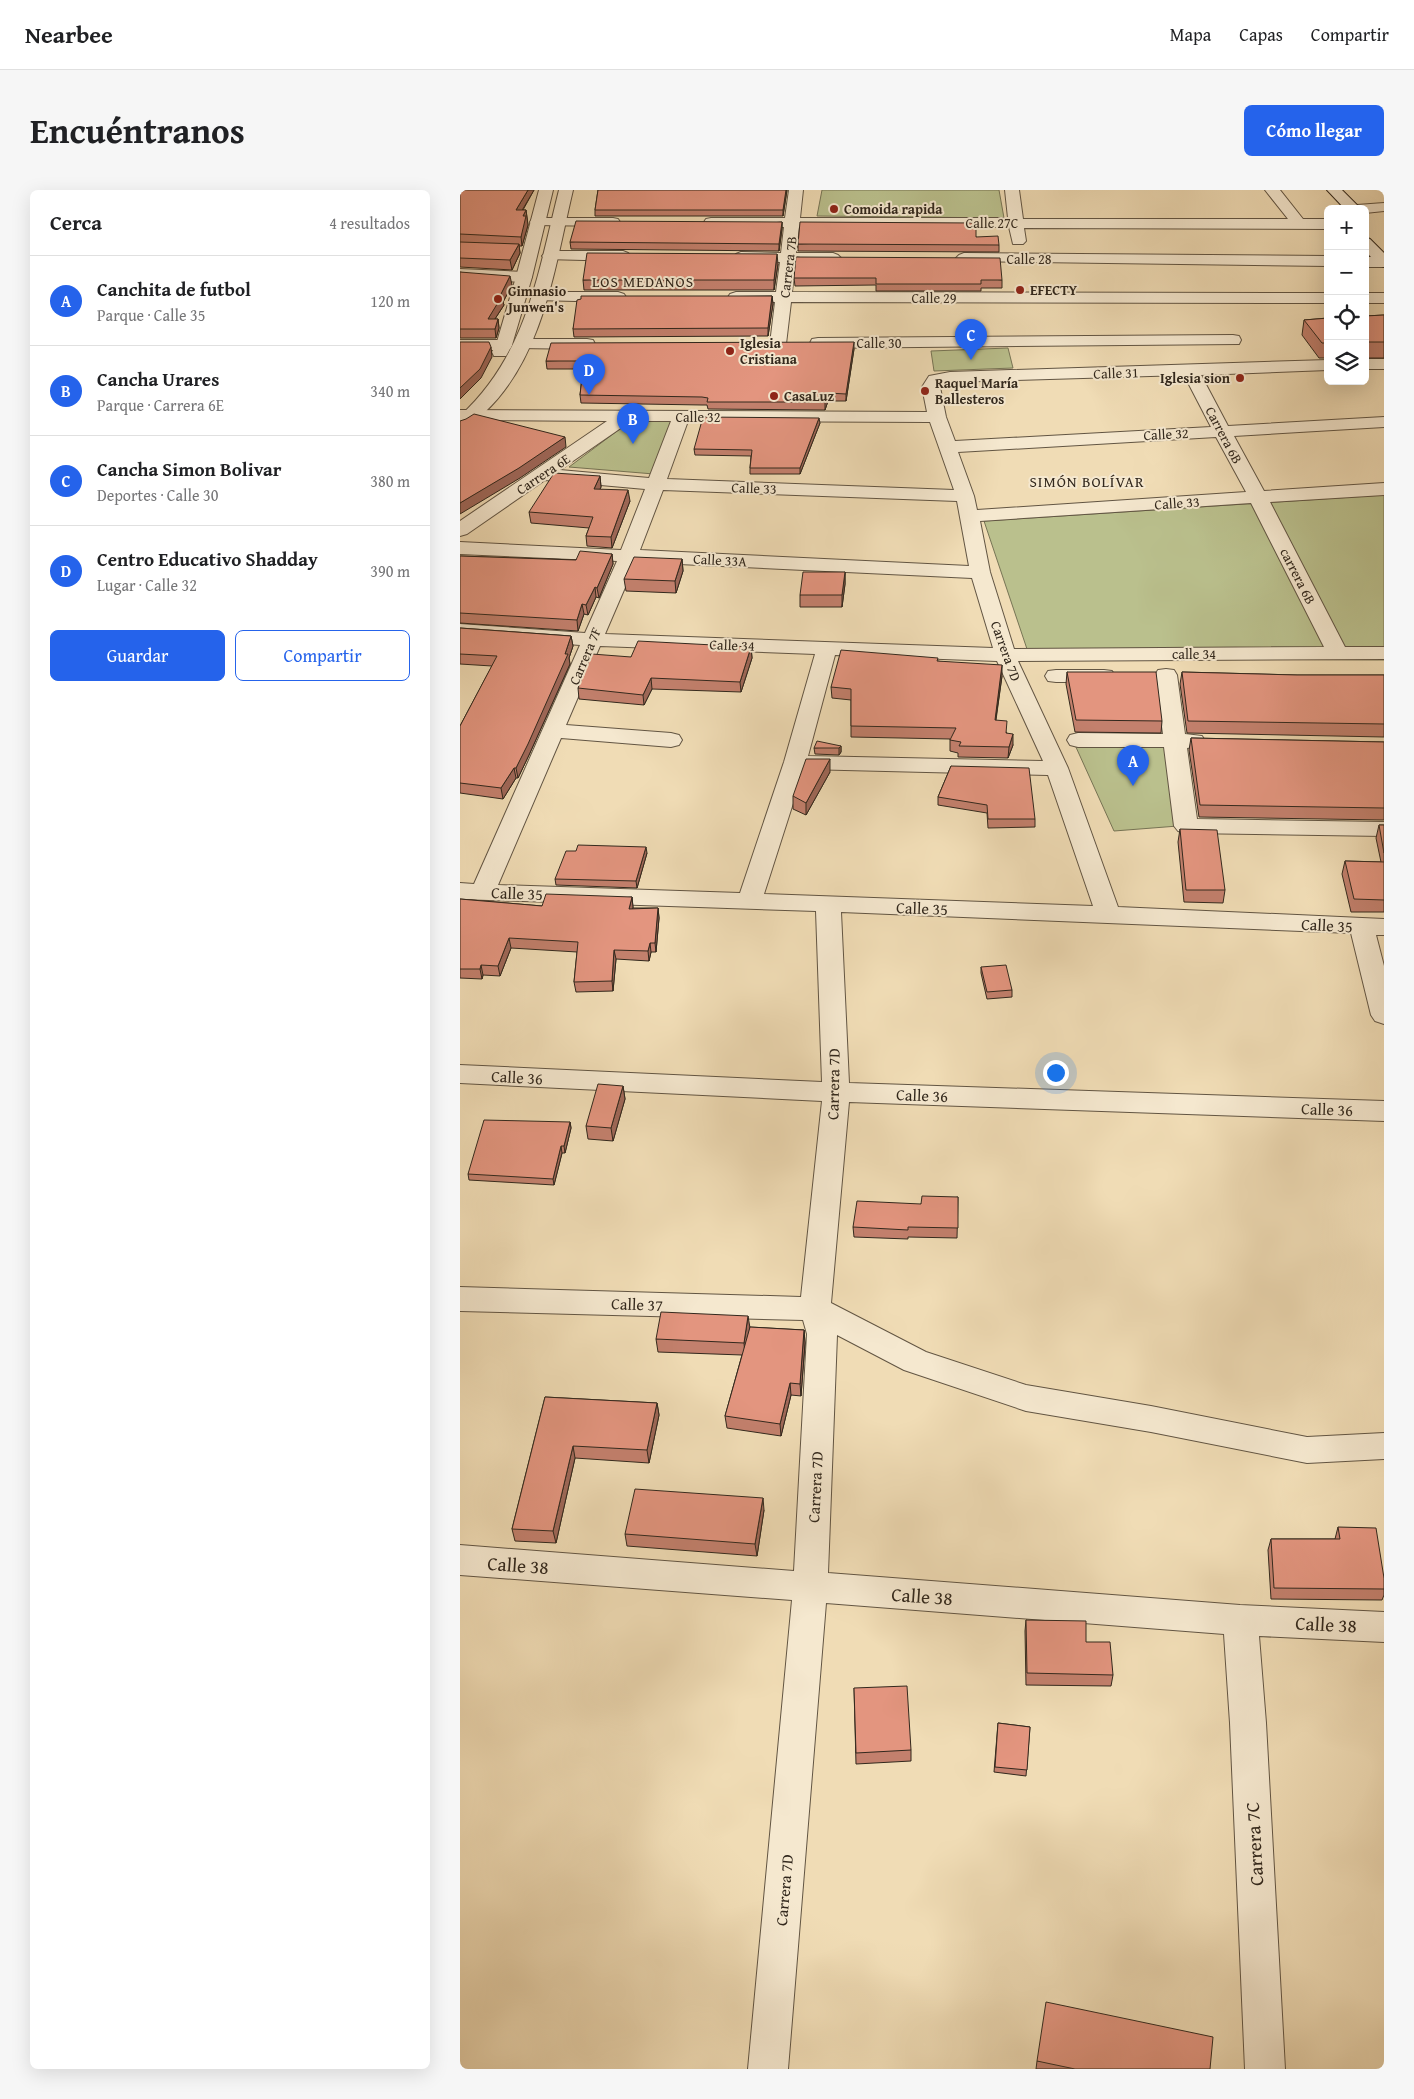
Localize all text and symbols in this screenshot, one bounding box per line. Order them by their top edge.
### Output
text: Nearbee [25,17,113,52]
text: Mapa [1170,21,1211,48]
text: Capas [1239,21,1283,48]
text: Compartir [1311,21,1389,48]
text: Encuéntranos [30,105,245,156]
button: Cómo llegar [1244,105,1384,156]
place label: Comoida rapida [844,199,943,219]
marker: Comoida rapida [828,203,840,215]
map controls [1324,205,1369,385]
button: + [1324,205,1369,250]
text: Cerca [50,207,102,238]
text: 4 resultados [329,211,410,235]
street label: Calle 27C [966,213,1019,233]
street label: Carrera 7B [774,235,802,299]
street label: Calle 28 [1006,249,1052,269]
button: − [1324,250,1369,295]
district label: LOS MEDANOS [592,271,694,292]
text: Canchita de futbol [97,275,251,303]
place label: EFECTY [1030,280,1077,300]
place label: Gimnasio Junwen's [506,281,567,317]
marker: EFECTY [1014,284,1026,296]
street label: Calle 29 [911,288,957,308]
text: A [61,289,71,313]
text: 120 m [370,289,410,313]
marker: Gimnasio Junwen's [492,293,504,305]
button: locate [1324,295,1369,340]
text: Parque · Calle 35 [97,303,205,327]
pin: C [955,319,987,360]
place label: Iglesia Cristiana [740,333,798,369]
street label: Calle 30 [856,333,902,353]
button: layers [1324,340,1369,385]
marker: Iglesia Cristiana [724,345,736,357]
pin: D [573,354,605,395]
street label: Calle 31 [1093,362,1139,384]
text: Cancha Urares [97,365,219,393]
place label: Iglesia sion [1160,368,1231,388]
marker: Iglesia sion [1234,372,1246,384]
place label: Raquel María Ballesteros [935,373,1019,409]
text: B [61,379,71,403]
text: 340 m [370,379,410,403]
marker: Raquel María Ballesteros [919,385,931,397]
place label: CasaLuz [784,386,835,406]
marker: CasaLuz [768,390,780,402]
text: Parque · Carrera 6E [97,393,224,417]
pin: B [617,403,649,444]
street label: Carrera 6B [1201,403,1247,467]
street label: Calle 32 [675,407,721,427]
street label: Calle 32 [1143,423,1189,445]
street label: Carrera 6E [512,449,574,499]
text: Cancha Simon Bolivar [97,455,281,483]
text: C [61,469,71,493]
text: 380 m [370,469,410,493]
district label: SIMÓN BOLÍVAR [1029,471,1145,492]
street label: Calle 33 [731,477,777,499]
text: Deportes · Calle 30 [97,483,219,507]
street label: Calle 33 [1154,491,1200,515]
street label: carrera 6B [1275,544,1321,608]
text: Centro Educativo Shadday [97,545,318,573]
street label: Calle 33A [693,549,748,571]
text: D [61,559,71,583]
text: 390 m [370,559,410,583]
text: Lugar · Calle 32 [97,573,197,597]
street label: Carrera 7D [986,618,1026,684]
street label: Carrera 7F [564,624,606,688]
button: Guardar [50,630,225,681]
button: Compartir [235,630,410,681]
street label: Calle 34 [709,634,755,656]
street label: calle 34 [1172,644,1216,664]
pin: A [1117,745,1149,786]
street label: Calle 35 [491,880,543,906]
street label: Calle 35 [896,895,948,921]
street label: Calle 35 [1301,912,1353,938]
street label: Carrera 7D [820,1048,846,1120]
your location [1043,1060,1069,1086]
street label: Calle 36 [491,1064,544,1090]
street label: Calle 36 [896,1082,949,1108]
street label: Calle 36 [1301,1096,1354,1122]
street label: Calle 37 [611,1291,664,1317]
street label: Carrera 7D [801,1450,829,1523]
street label: Calle 38 [486,1549,550,1581]
street label: Calle 38 [890,1580,954,1612]
street label: Calle 38 [1295,1608,1357,1640]
street label: Carrera 7C [1238,1801,1270,1887]
street label: Carrera 7D [769,1853,799,1927]

